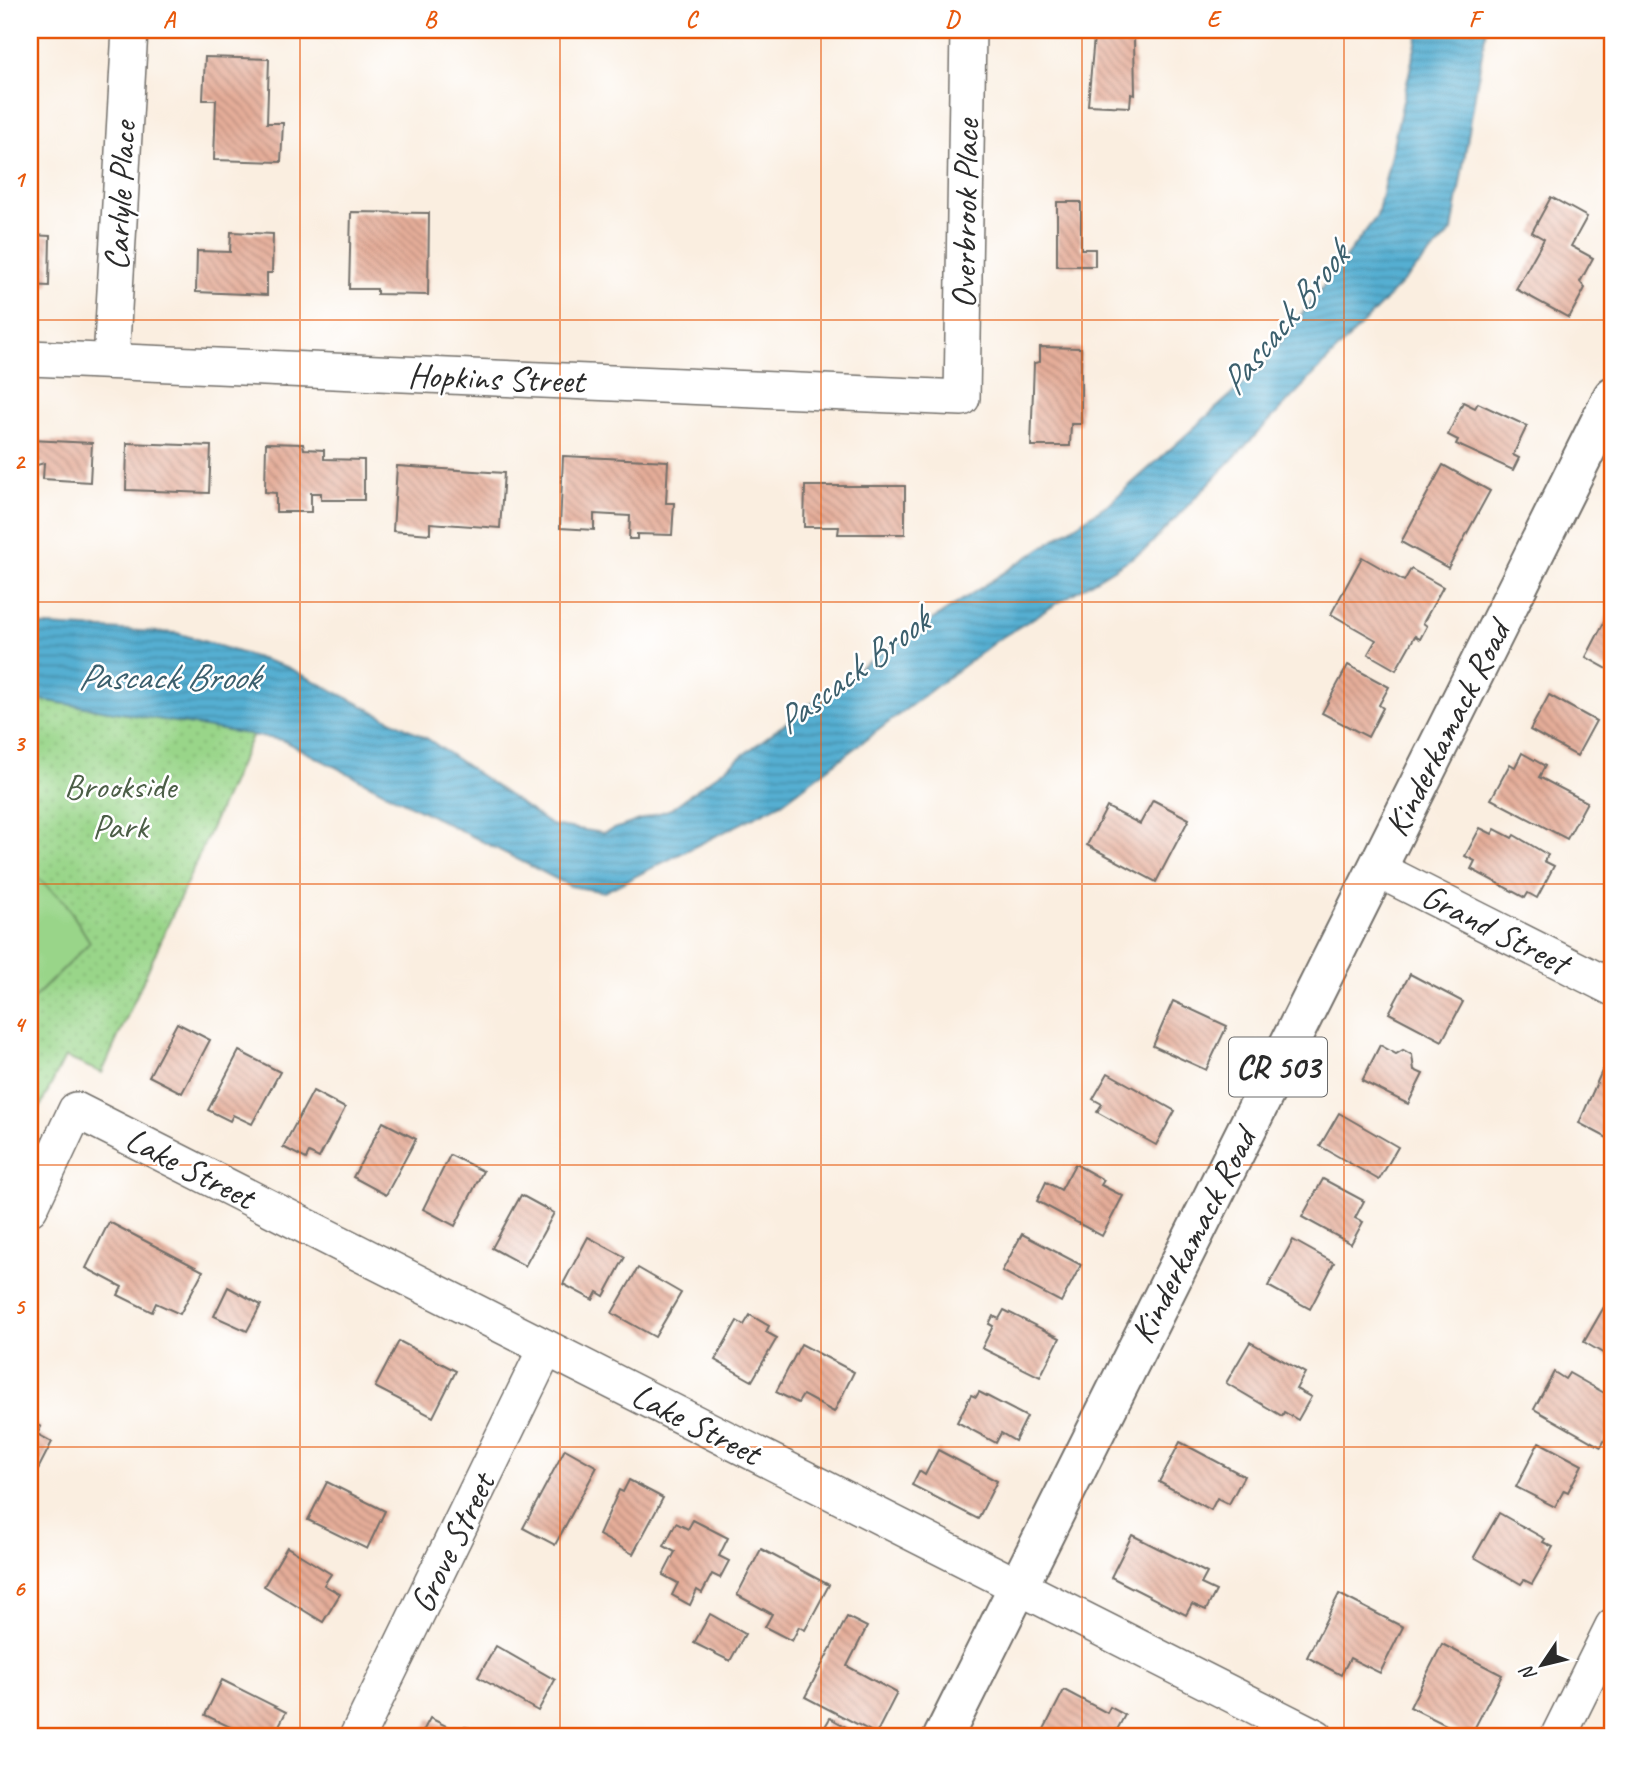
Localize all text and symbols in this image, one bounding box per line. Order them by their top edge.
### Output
text: A [163,5,177,34]
text: B [424,5,438,34]
text: C [686,5,700,34]
text: D [945,5,961,34]
text: E [1207,5,1223,34]
text: F [1469,5,1485,34]
street label: Overbrook Place [941,117,989,309]
street label: Carlyle Place [94,118,147,272]
text: 1 [14,165,27,194]
water label: Pascack Brook [1209,228,1364,404]
street label: Hopkins Street [407,352,588,404]
text: 2 [14,447,27,476]
water label: Pascack Brook [766,593,944,744]
street label: Kinderkamack Road [1374,609,1523,844]
water label: Pascack Brook [78,653,266,700]
text: 3 [14,729,27,758]
park label: Brookside Park [64,764,179,849]
street label: Grand Street [1414,873,1580,987]
text: 4 [14,1010,27,1039]
road number: CR 503 [1229,1037,1327,1096]
street label: Kinderkamack Road [1120,1116,1269,1351]
street label: Lake Street [118,1117,265,1221]
text: 5 [14,1292,26,1321]
street label: Lake Street [624,1373,771,1477]
street label: Grove Street [399,1463,506,1620]
text: 6 [14,1574,27,1603]
north arrow [1506,1630,1576,1700]
text: N [1514,1660,1542,1686]

